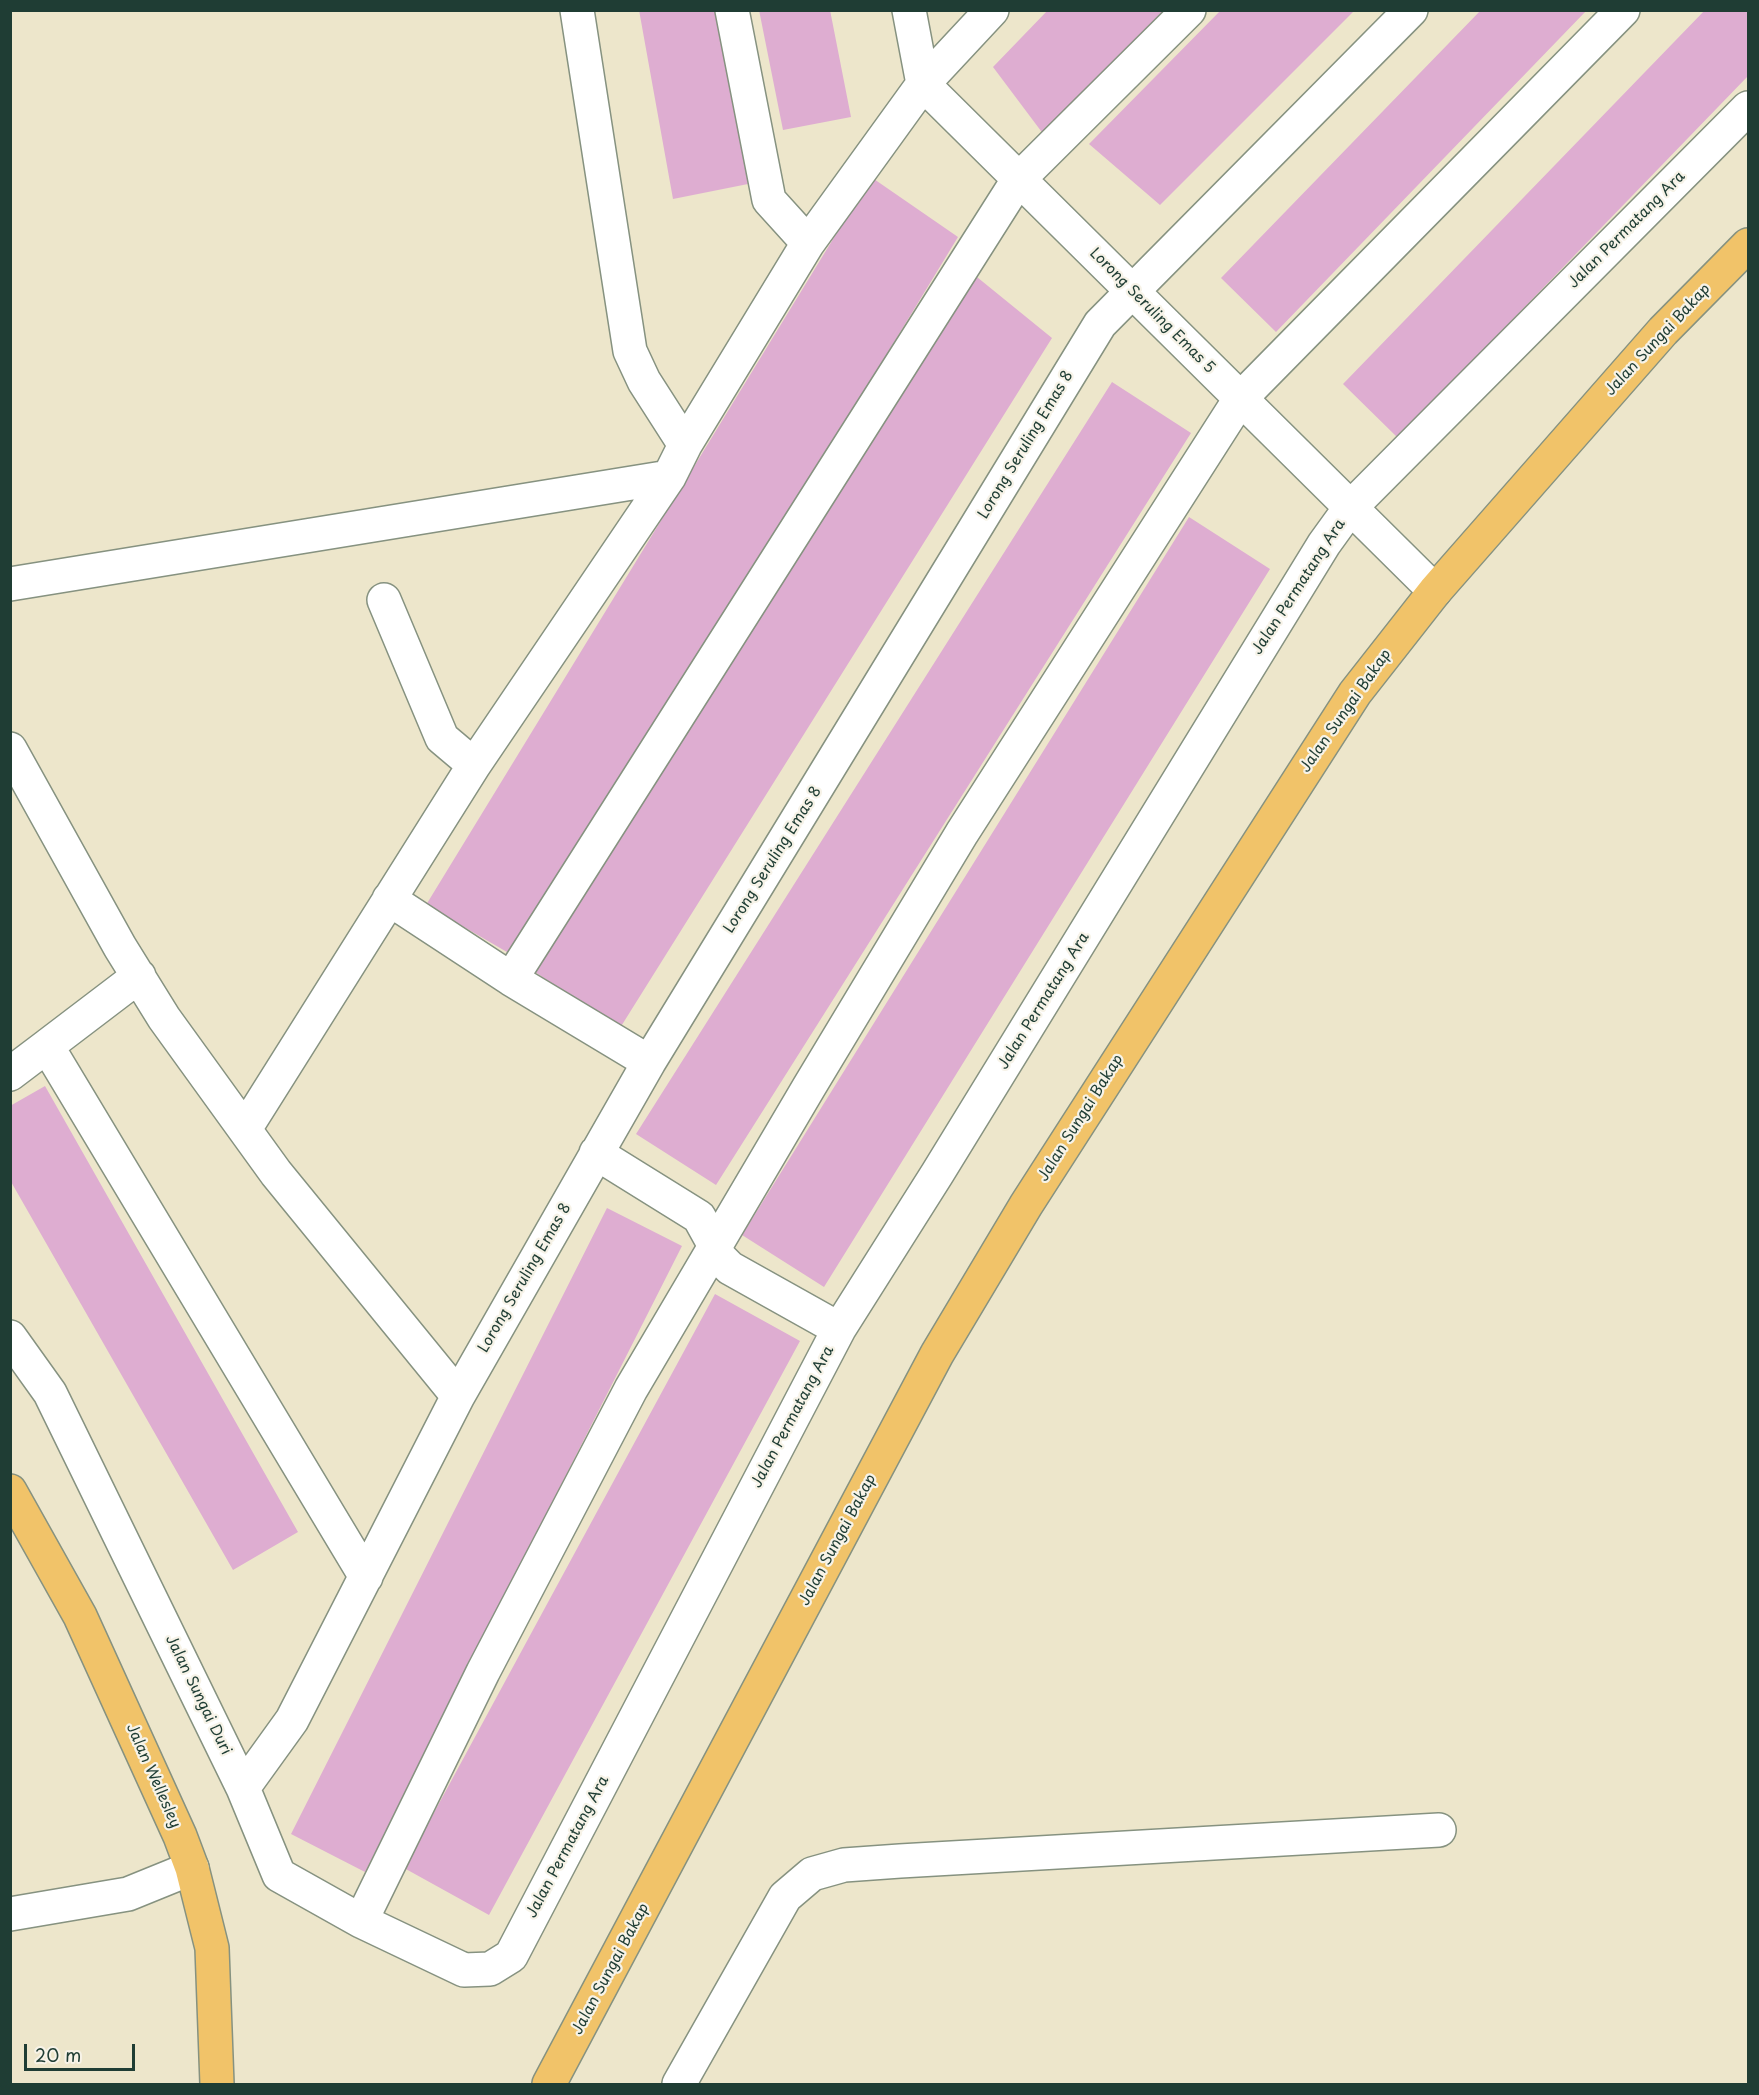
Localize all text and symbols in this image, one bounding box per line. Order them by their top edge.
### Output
street label: Jalan Permatang Ara [1565,168,1689,292]
street label: Lorong Seruling Emas 5 [1086,245,1218,377]
street label: Jalan Sungai Bakap [1602,280,1714,400]
street label: Lorong Seruling Emas 8 [975,368,1077,522]
street label: Jalan Permatang Ara [1248,516,1350,658]
street label: Jalan Sungai Bakap [1297,646,1395,776]
street label: Lorong Seruling Emas 8 [720,783,826,937]
street label: Jalan Permatang Ara [995,929,1093,1073]
street label: Jalan Sungai Bakap [1035,1051,1127,1185]
street label: Lorong Seruling Emas 8 [475,1200,575,1356]
street label: Jalan Permatang Ara [748,1343,838,1491]
street label: Jalan Sungai Bakap [796,1471,880,1609]
street label: Jalan Sungai Duri [161,1632,235,1758]
street label: Jalan Wellesley [122,1721,184,1831]
street label: Jalan Permatang Ara [523,1773,613,1921]
street label: Jalan Sungai Bakap [569,1900,653,2038]
scale bar [27,2032,138,2070]
text: 20 m [35,2041,81,2068]

